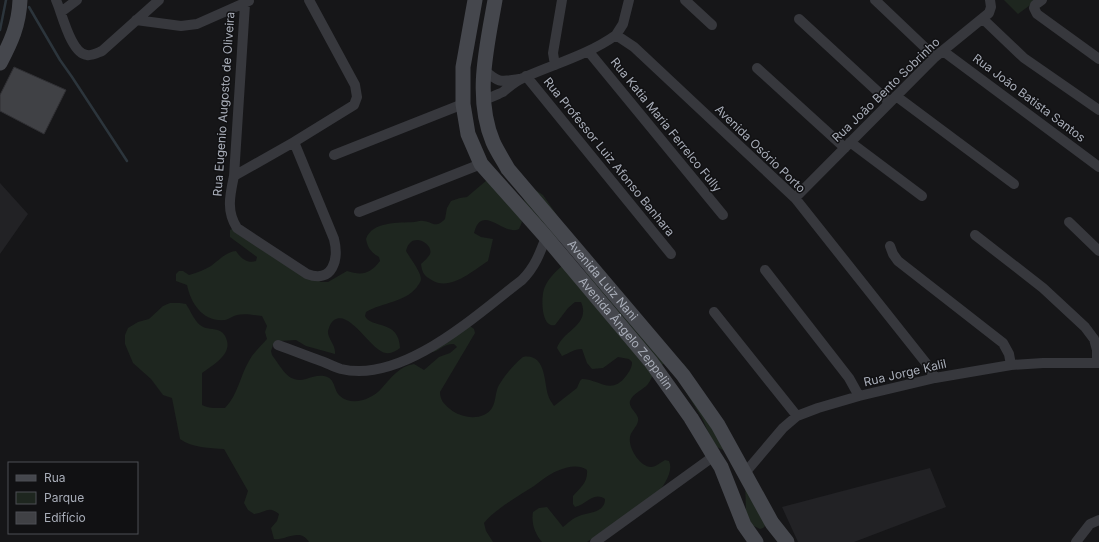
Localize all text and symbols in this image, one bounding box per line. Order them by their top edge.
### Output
street label: Rua Eugenio Augosto de Oliveira [210,11,237,197]
street label: Rua João Bento Sobrinho [829,34,943,145]
street label: Rua João Batista Santos [970,50,1089,145]
street label: Rua Katia Maria Ferrelco Fully [608,55,725,195]
street label: Rua Professor Luiz Afonso Banhara [541,74,678,239]
street label: Avenida Osório Porto [712,102,809,196]
street label: Avenida Luiz Nani [564,237,641,323]
street label: Avenida Ângelo Zeppelin [576,274,676,392]
street label: Rua Jorge Kalil [862,356,948,389]
legend [8,462,138,534]
text: Rua [44,470,66,485]
text: Parque [44,490,84,505]
text: Edifício [44,510,86,525]

